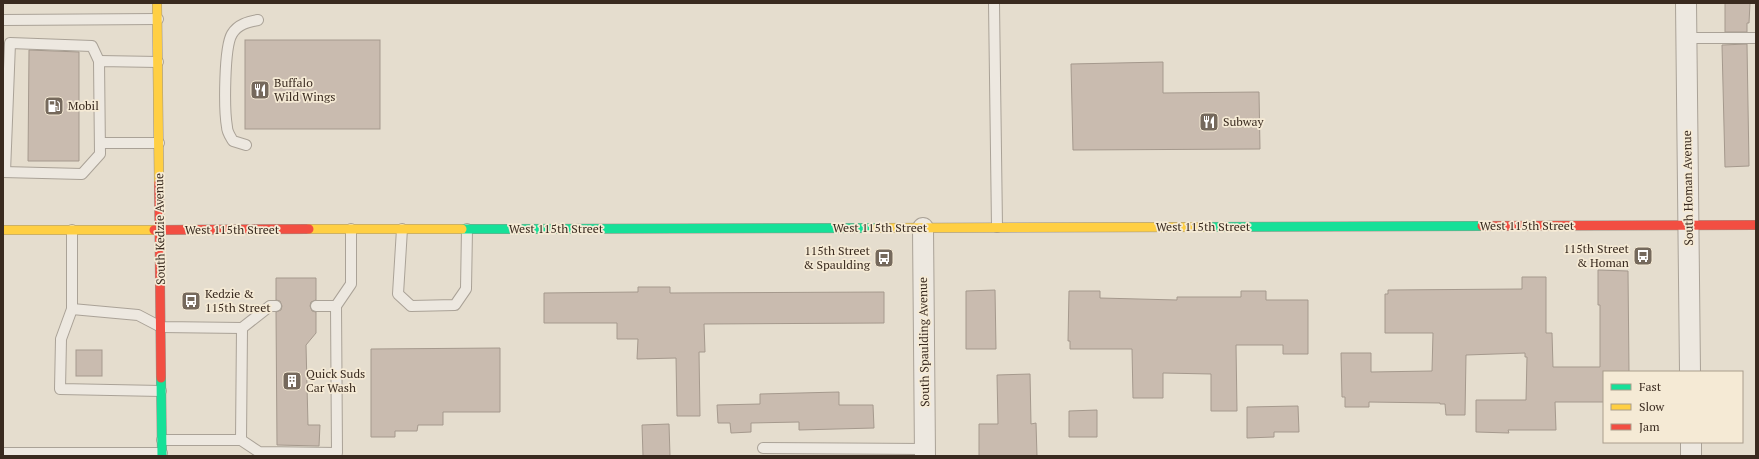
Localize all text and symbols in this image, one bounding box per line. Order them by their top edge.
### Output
place label: Buffalo Wild Wings [274,75,335,104]
restaurant icon: Buffalo Wild Wings [249,79,271,101]
fuel station icon: Mobil [43,95,65,117]
place label: Mobil [68,98,99,113]
restaurant icon: Subway [1198,111,1220,133]
place label: Subway [1223,114,1265,129]
street label: South Homan Avenue [1679,130,1696,246]
street label: South Kedzie Avenue [151,173,168,285]
street label: West 115th Street [1480,218,1575,233]
street label: West 115th Street [1156,219,1251,234]
street label: West 115th Street [833,220,928,235]
street label: West 115th Street [509,221,604,236]
street label: West 115th Street [185,222,280,237]
place label: 115th Street & Homan [1563,241,1630,270]
place label: 115th Street & Spaulding [803,243,871,272]
bus stop icon: 115th Street & Homan [1632,245,1654,267]
bus stop icon: 115th Street & Spaulding [873,247,895,269]
street label: South Spaulding Avenue [915,277,932,407]
place label: Kedzie & 115th Street [205,286,271,315]
bus stop icon: Kedzie & 115th Street [180,290,202,312]
place label: Quick Suds Car Wash [306,366,365,395]
building icon: Quick Suds Car Wash [281,370,303,392]
legend [1603,371,1743,443]
text: Fast [1639,379,1662,394]
text: Slow [1639,399,1665,414]
text: Jam [1639,419,1660,434]

